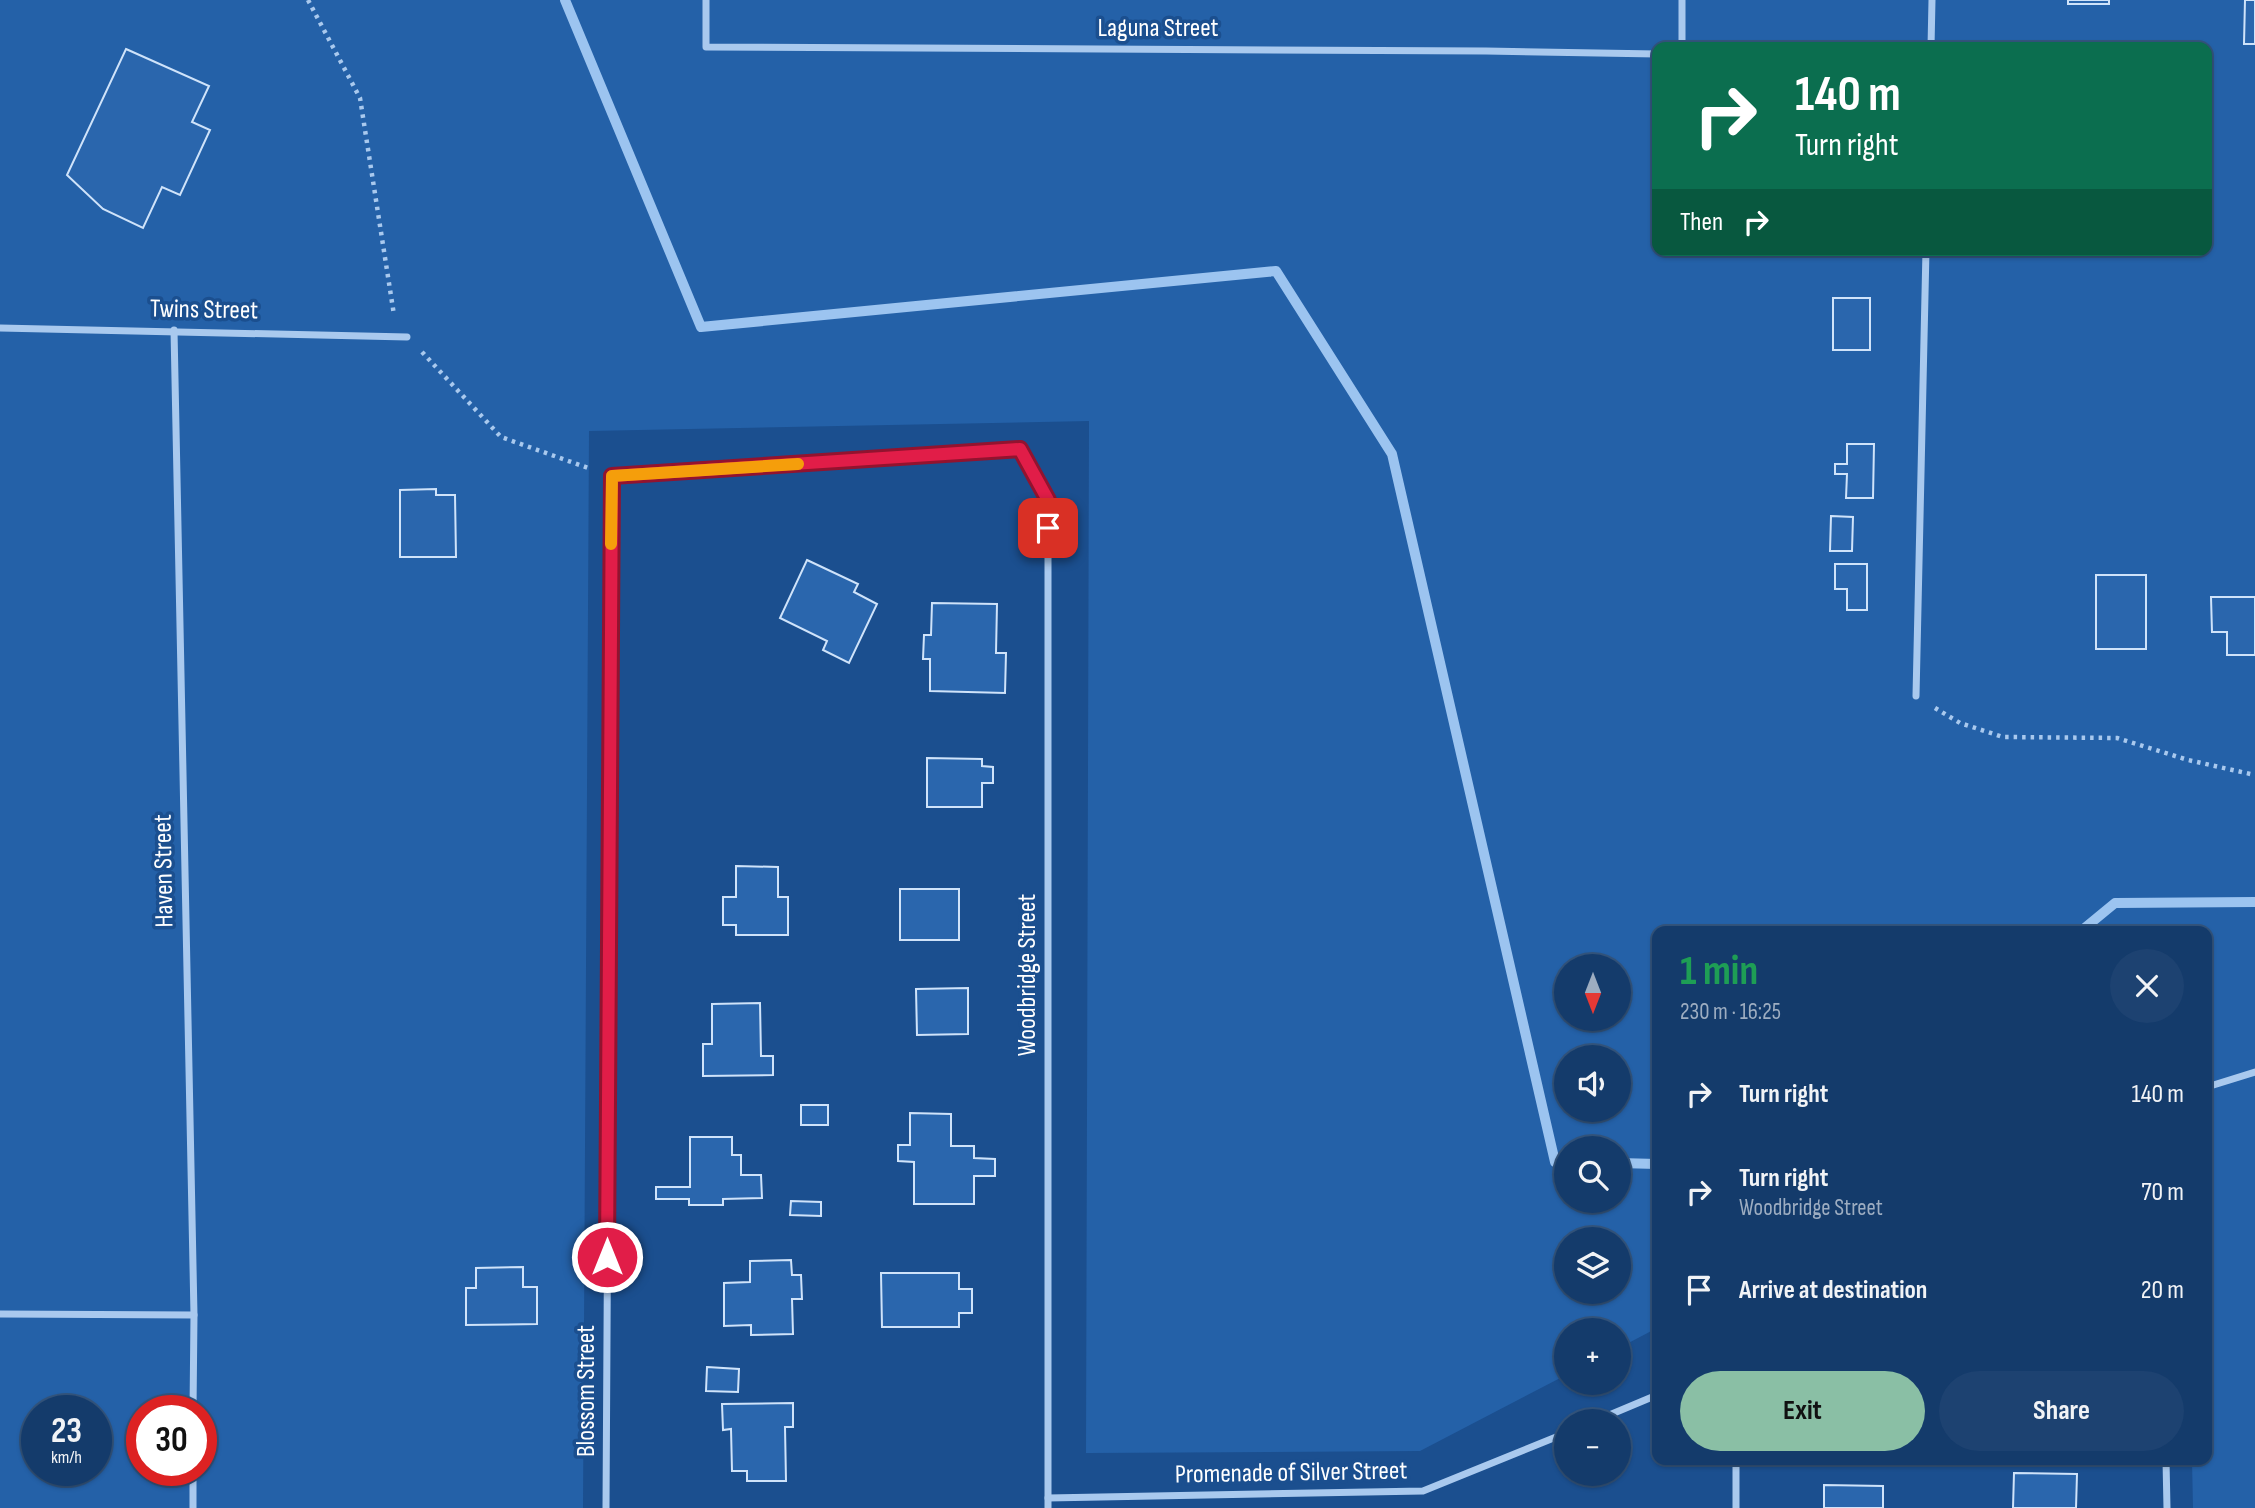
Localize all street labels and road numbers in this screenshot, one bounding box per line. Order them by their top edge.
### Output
street label: Laguna Street [1097,13,1219,44]
street label: Twins Street [150,294,258,326]
street label: Haven Street [148,814,180,928]
street label: Woodbridge Street [1012,894,1043,1056]
street label: Blossom Street [571,1325,602,1457]
street label: Promenade of Silver Street [1175,1455,1408,1491]

